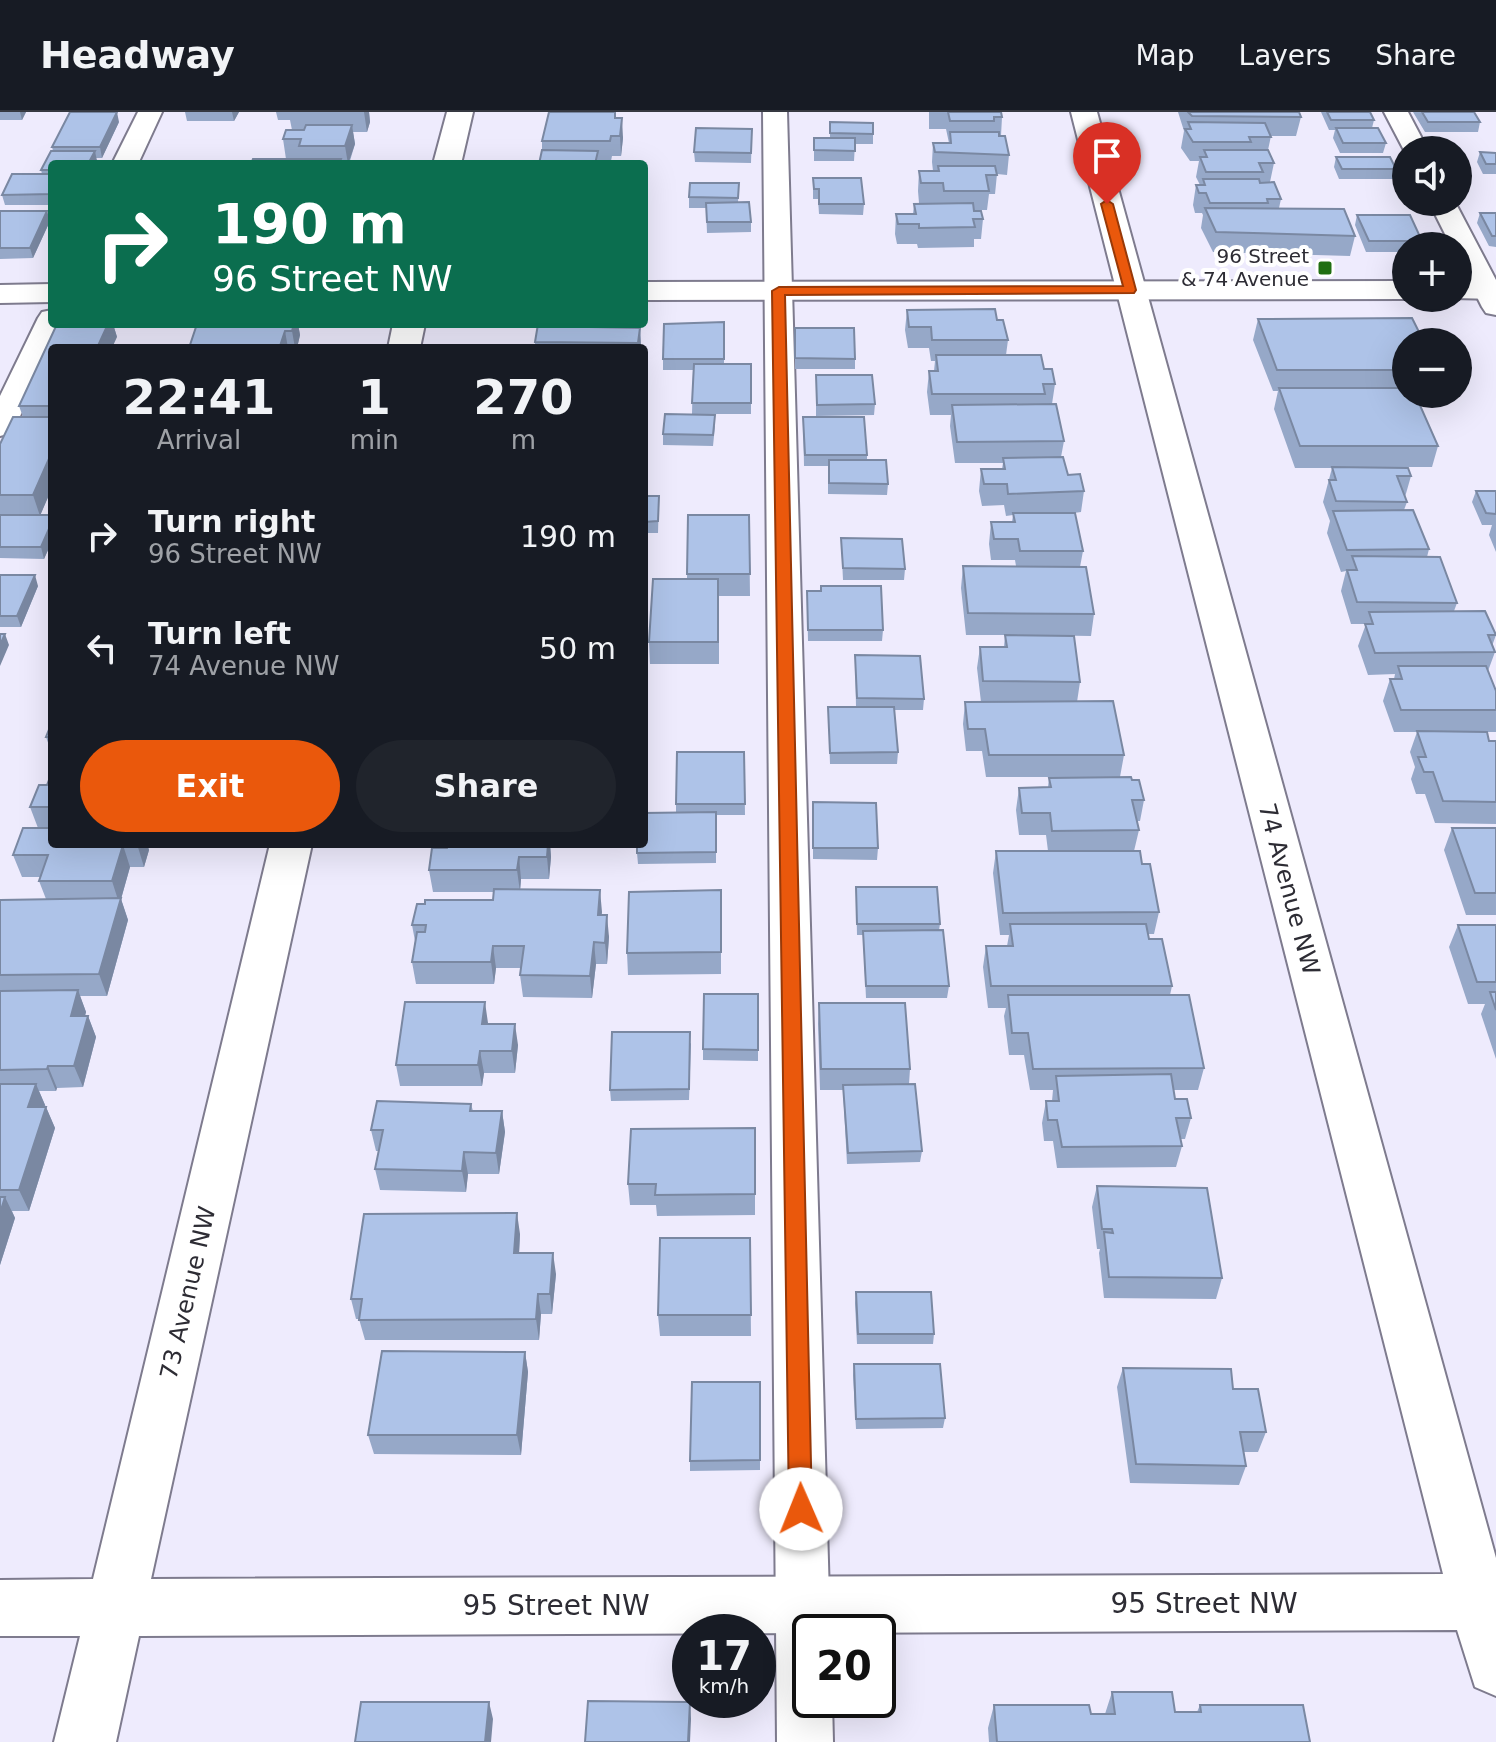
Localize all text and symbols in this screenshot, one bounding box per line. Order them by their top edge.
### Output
text: Headway [40,33,235,77]
text: Map [1135,39,1195,72]
text: Layers [1239,39,1331,72]
text: Share [1375,39,1456,72]
pin [1073,122,1141,204]
icon: arrive [1085,134,1129,178]
map controls [1392,136,1472,408]
button: sound [1392,136,1472,216]
text: 190 m [212,191,407,256]
icon: right [80,192,184,296]
button: + [1392,232,1472,312]
place label: 96 Street & 74 Avenue [1181,244,1309,291]
text: 96 Street NW [212,258,453,299]
marker: 96 Street & 74 Avenue [1316,259,1334,277]
button: − [1392,328,1472,408]
text: 22:41 [122,369,275,425]
text: 1 [358,369,391,425]
text: 270 [473,369,573,425]
text: Arrival [157,425,241,455]
text: min [350,425,399,455]
text: m [511,425,536,455]
text: Turn right [148,504,315,539]
icon: right [80,514,124,558]
text: 190 m [520,519,616,554]
text: 96 Street NW [148,539,322,569]
text: Turn left [148,616,291,651]
icon: left [80,626,124,670]
text: 50 m [539,631,616,666]
text: 74 Avenue NW [148,651,339,681]
button: Exit [80,740,340,832]
button: Share [356,740,616,832]
street label: 74 Avenue NW [1253,800,1325,978]
street label: 73 Avenue NW [154,1204,222,1382]
position arrow [759,1467,843,1551]
street label: 95 Street NW [1110,1587,1298,1620]
street label: 95 Street NW [462,1589,650,1622]
speed limit sign: 20 [792,1614,896,1718]
text: 17 [696,1633,752,1679]
text: km/h [699,1674,749,1698]

